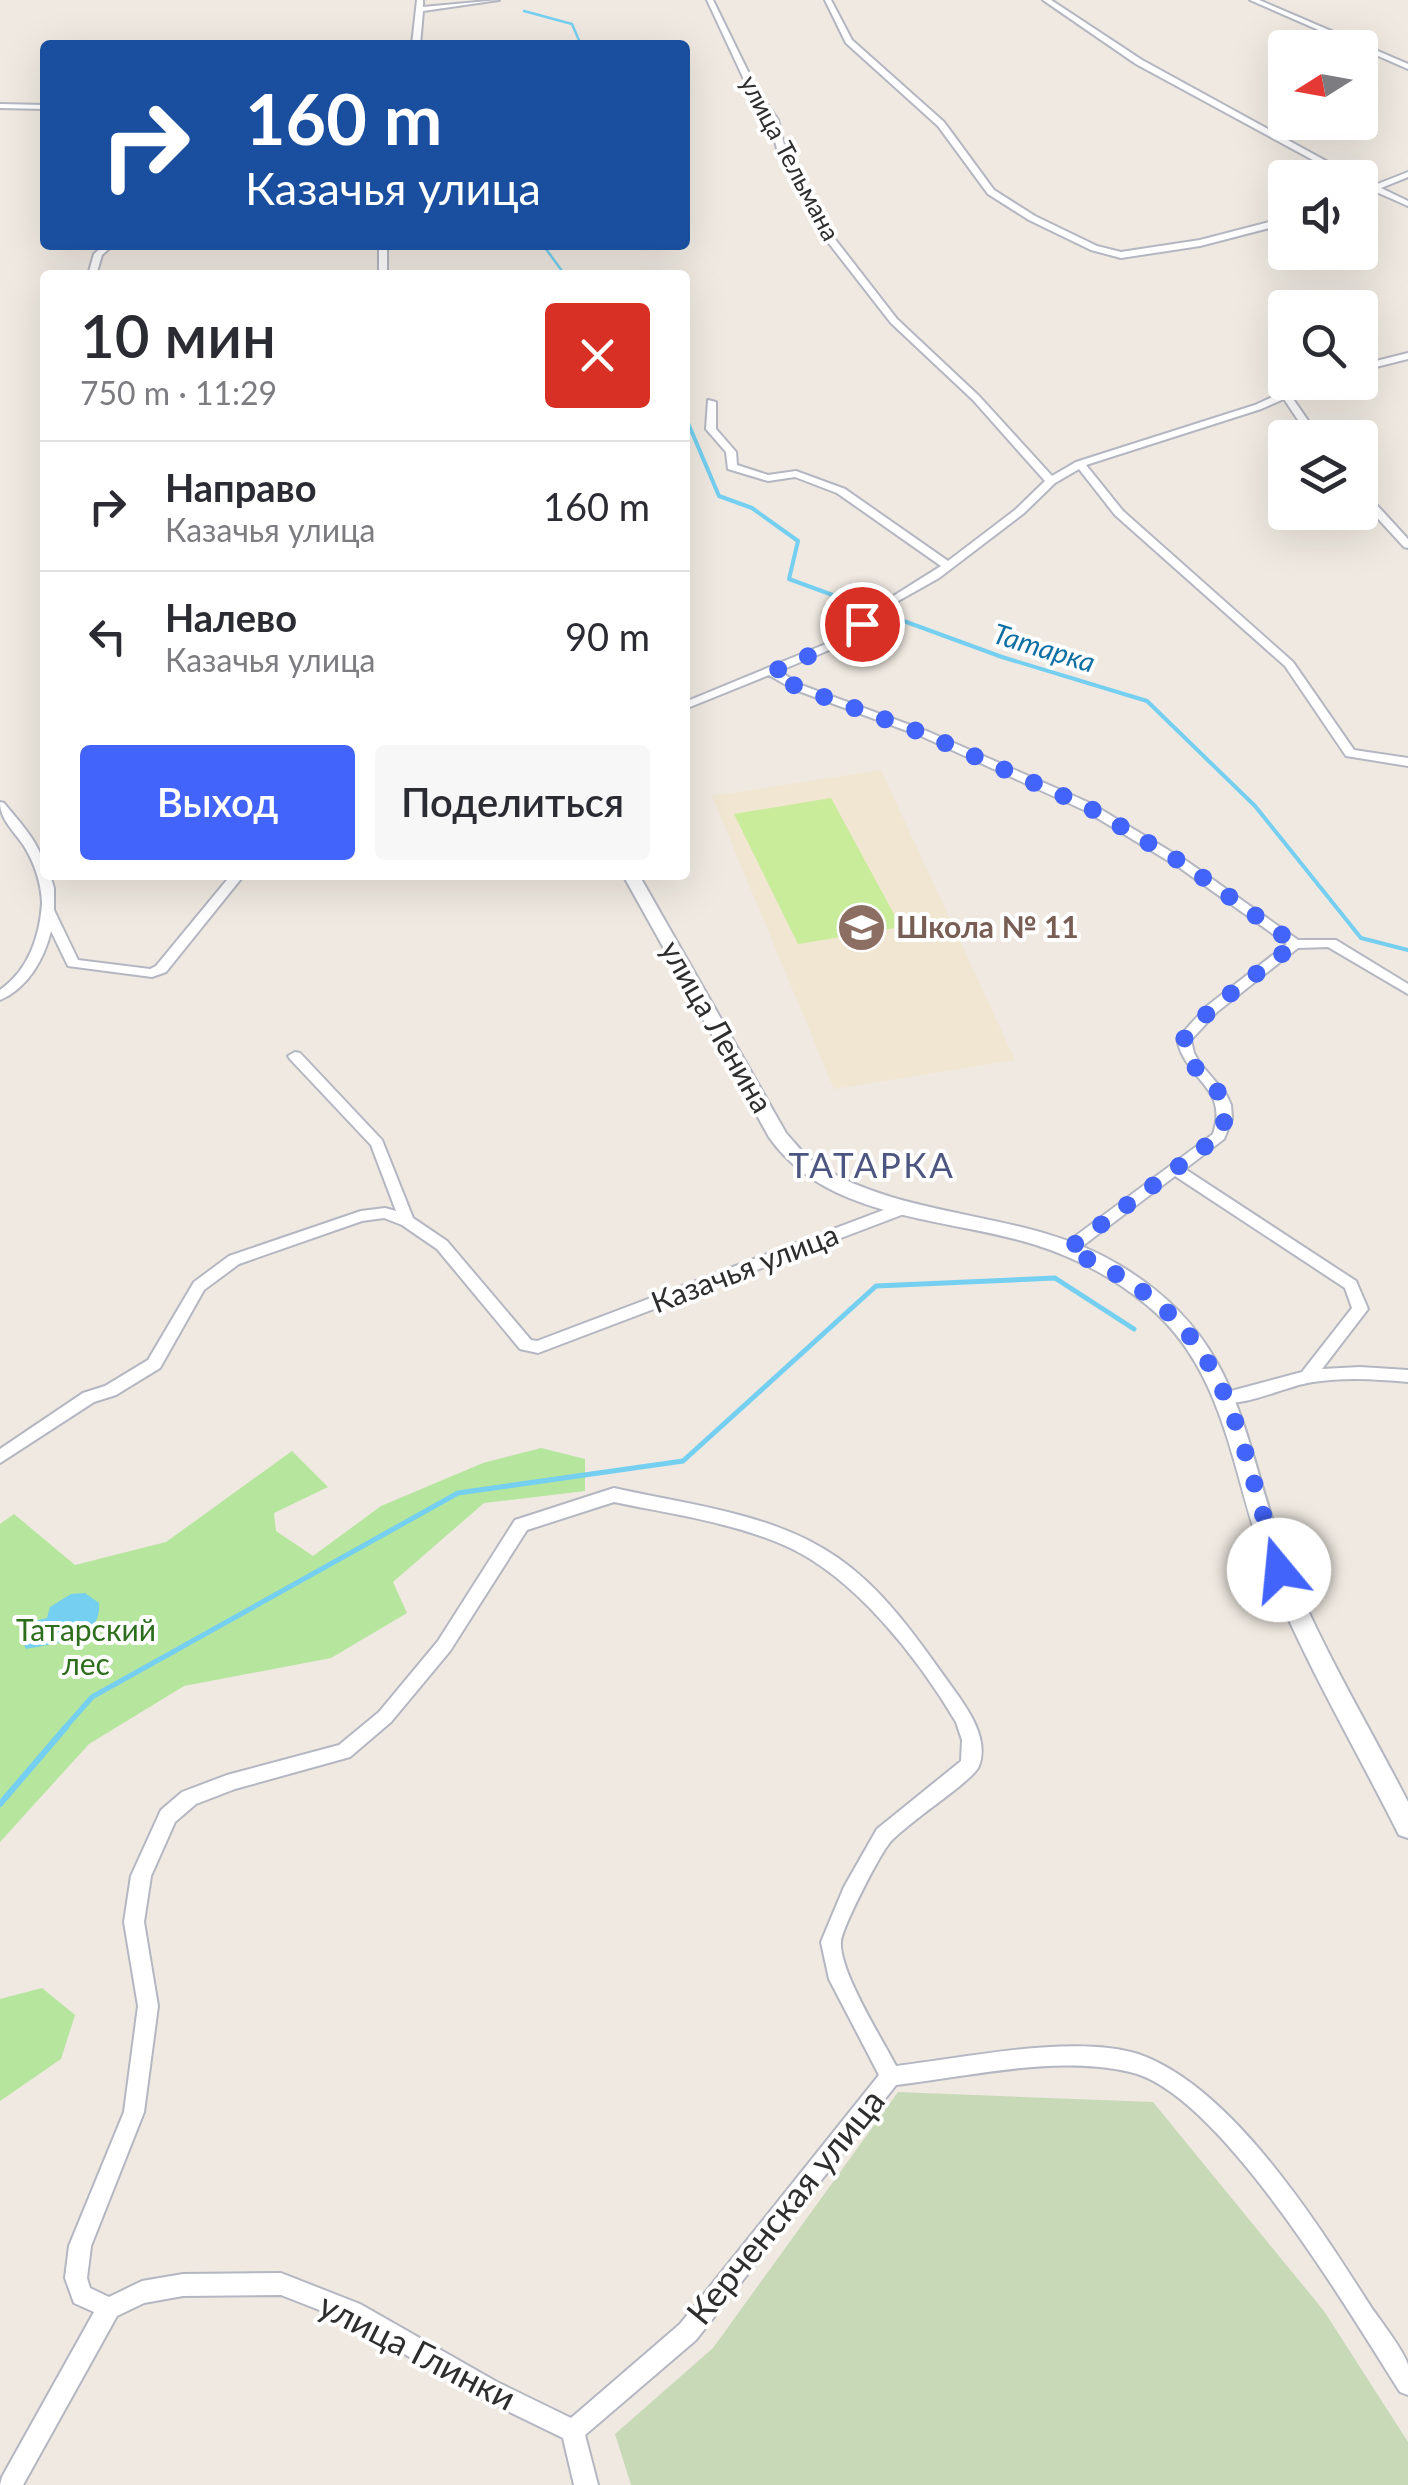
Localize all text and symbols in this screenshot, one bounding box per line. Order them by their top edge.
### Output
north arrow [1268,30,1378,140]
map controls [1268,30,1378,530]
street label: улица Тельмана [735,70,847,245]
text: 160 m [245,76,442,160]
icon: right [80,80,210,210]
button: sound [1268,160,1378,270]
text: Казачья улица [245,161,541,215]
button: search [1268,290,1378,400]
text: 10 мин [80,299,276,371]
button: close [545,303,650,408]
text: 750 m · 11:29 [80,373,277,412]
button: layers [1268,420,1378,530]
text: Направо [165,464,317,510]
icon: right [80,479,135,534]
text: 160 m [543,483,650,529]
text: Казачья улица [165,510,375,549]
pin [820,582,905,667]
text: Налево [165,594,297,640]
icon: arrive [835,597,890,652]
icon: left [80,609,135,664]
text: 90 m [565,613,650,659]
water label: Татарка [989,615,1099,679]
text: Казачья улица [165,640,375,679]
button: Выход [80,745,355,860]
button: Поделиться [375,745,650,860]
school or university icon: Школа № 11 [835,902,887,954]
place label: Школа № 11 [896,908,1079,944]
street label: улица Ленина [654,934,782,1118]
district label: ТАТАРКА [789,1143,955,1185]
street label: Казачья улица [646,1215,843,1319]
position arrow [1227,1518,1331,1622]
park label: Татарский лес [16,1611,156,1681]
street label: Керченская улица [677,2080,892,2332]
street label: улица Глинки [313,2283,523,2418]

